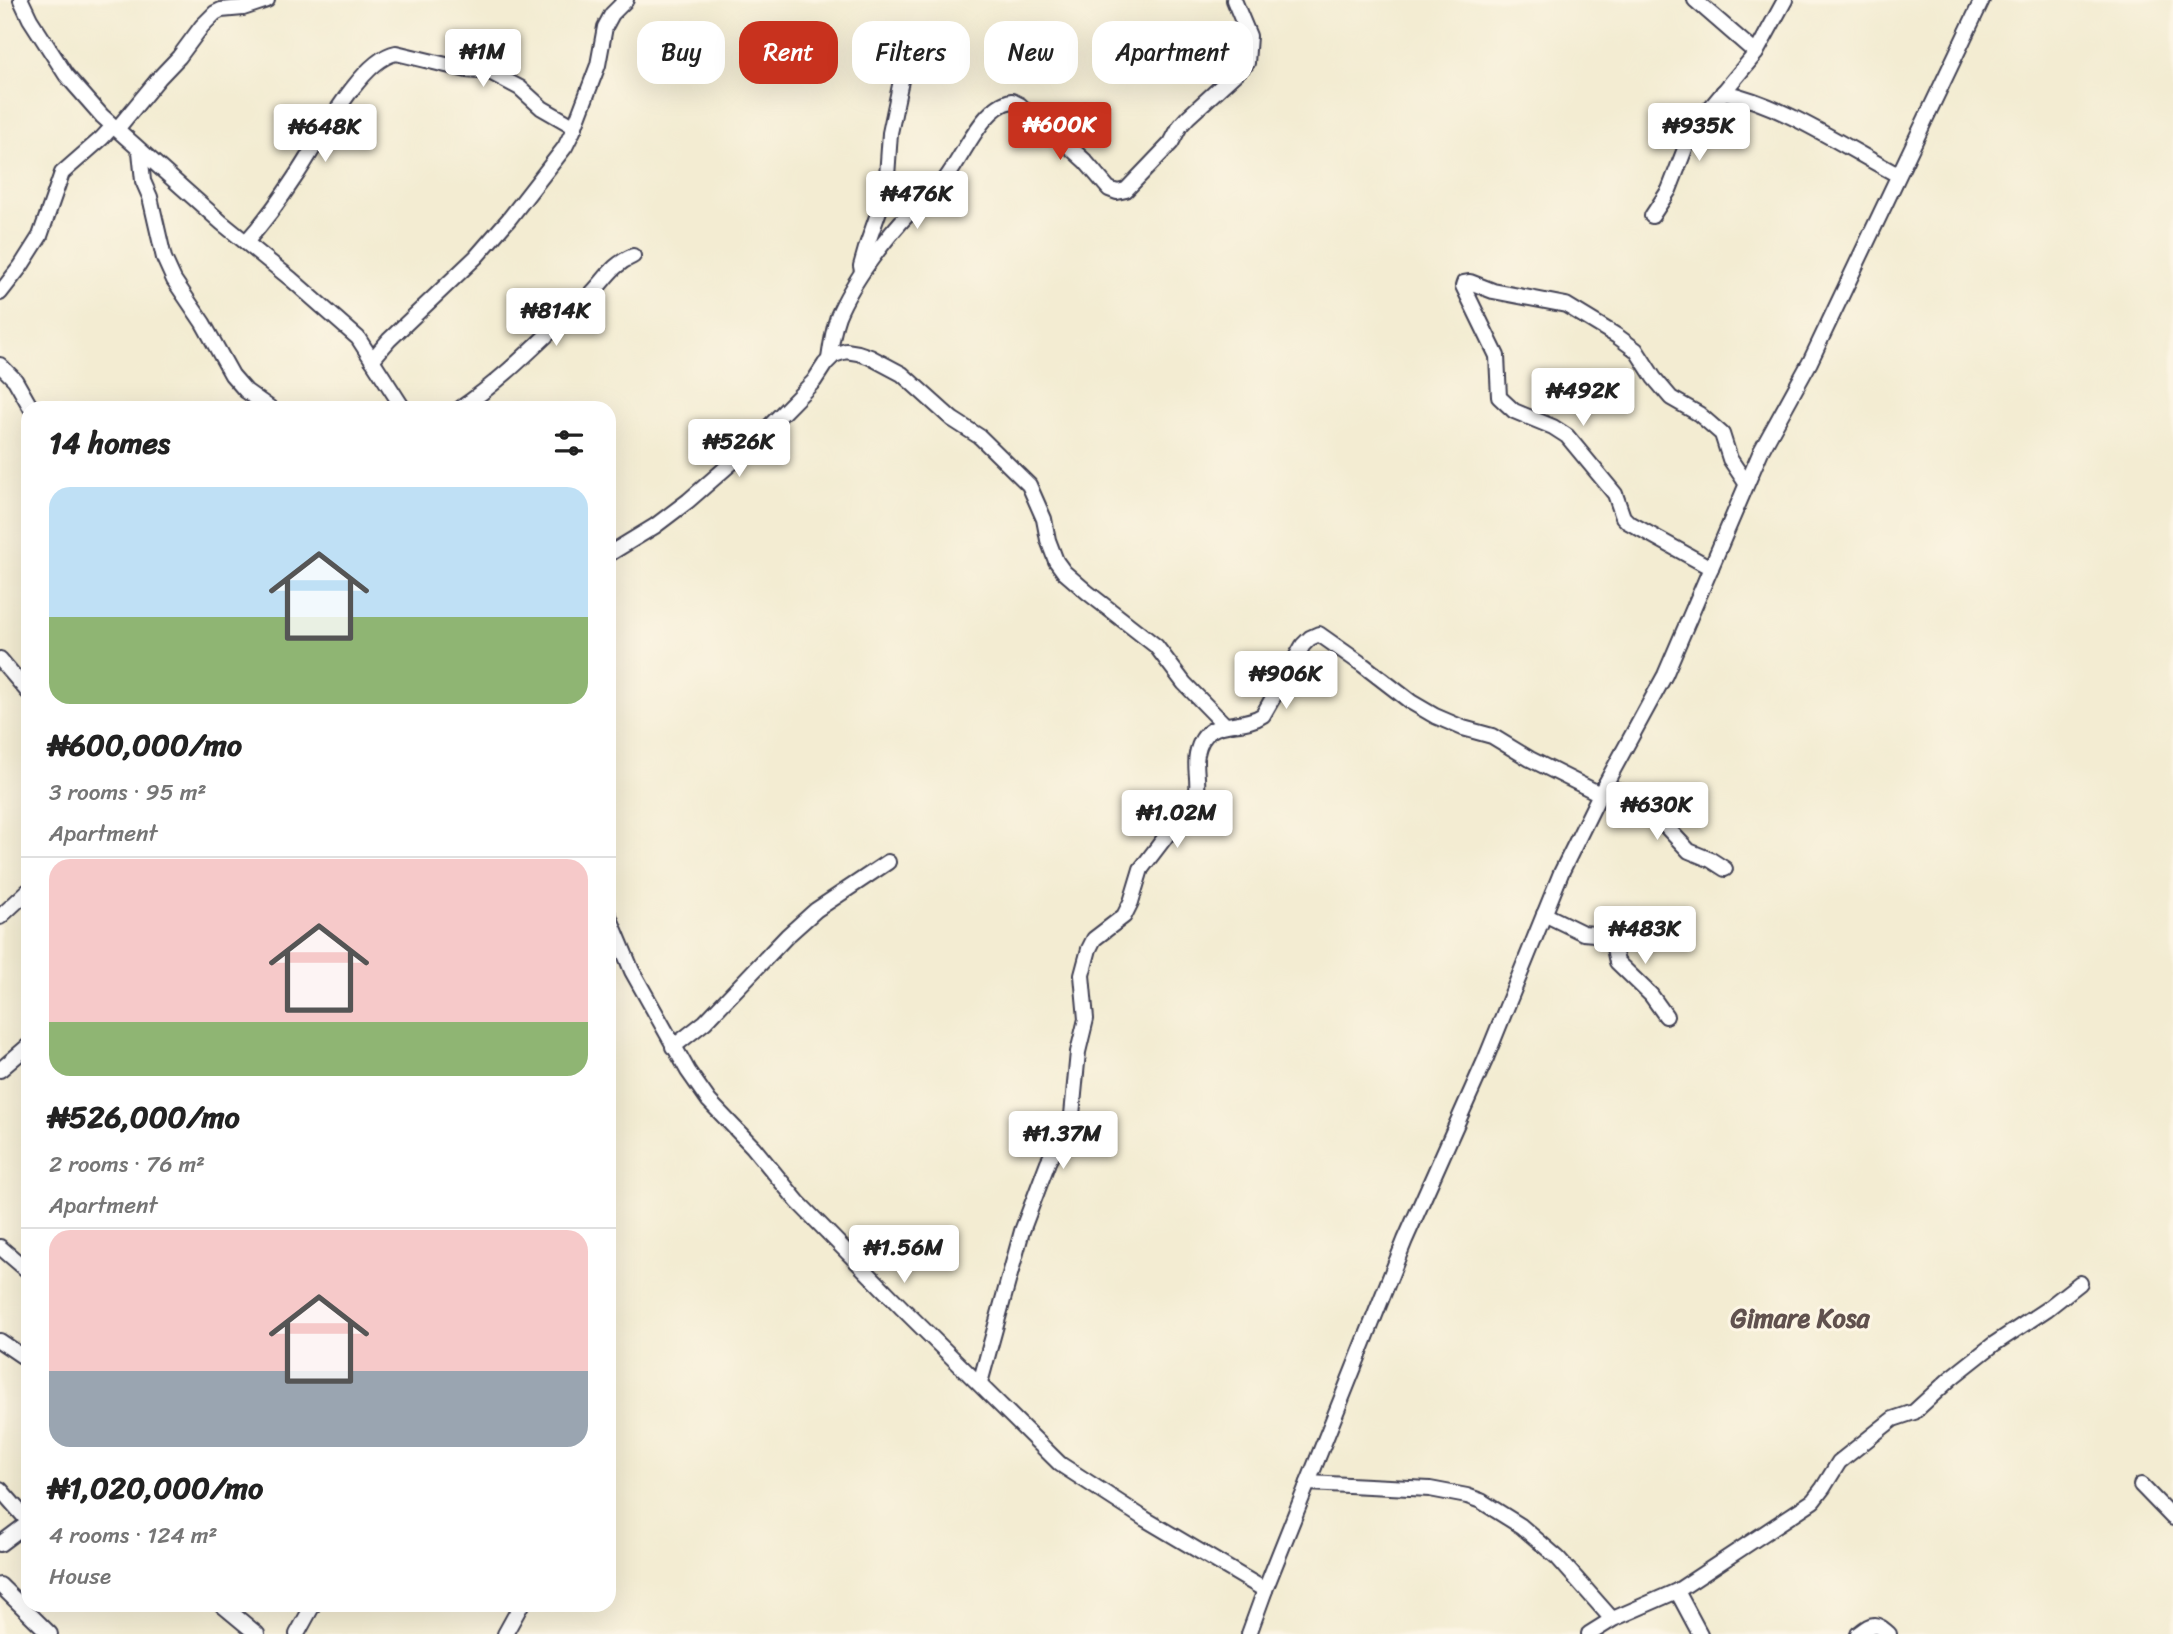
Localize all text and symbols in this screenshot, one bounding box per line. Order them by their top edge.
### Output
chip: Buy [637,21,725,84]
chip: Rent [739,21,838,84]
chip: Filters [852,21,970,84]
chip: New [984,21,1078,84]
chip: Apartment [1092,21,1253,84]
pin: ₦1M [449,29,517,89]
text: ₦1M [461,31,505,72]
pin: ₦600K [1011,102,1109,162]
pin: ₦648K [276,104,374,164]
text: ₦600K [1024,104,1096,145]
pin: ₦935K [1650,104,1748,163]
text: ₦935K [1664,105,1734,146]
text: ₦648K [290,106,360,147]
pin: ₦476K [868,172,966,231]
text: ₦476K [882,173,952,214]
pin: ₦814K [507,288,605,348]
text: ₦814K [522,290,590,331]
pin: ₦492K [1534,368,1632,428]
text: ₦492K [1547,370,1619,411]
text: 14 homes [49,416,170,470]
pin: ₦526K [690,420,788,479]
text: ₦526K [704,421,774,462]
icon: filters [550,424,588,462]
icon: home [256,533,382,659]
pin: ₦906K [1237,652,1335,711]
text: ₦906K [1250,653,1322,694]
text: ₦600,000/mo [49,718,242,772]
text: 3 rooms · 95 m² [49,772,206,813]
pin: ₦630K [1608,782,1706,842]
text: ₦630K [1622,784,1692,825]
pin: ₦1.02M [1120,790,1234,850]
text: ₦1.02M [1138,792,1216,833]
text: Apartment [49,813,158,854]
icon: home [256,905,382,1031]
pin: ₦483K [1596,906,1694,966]
text: ₦483K [1610,908,1680,949]
text: ₦526,000/mo [49,1090,240,1144]
pin: ₦1.37M [1006,1112,1120,1171]
text: ₦1.37M [1025,1113,1101,1154]
text: 2 rooms · 76 m² [49,1144,205,1185]
text: Apartment [49,1185,158,1226]
pin: ₦1.56M [847,1226,961,1285]
text: ₦1.56M [865,1227,943,1268]
icon: home [256,1276,382,1402]
district label: Gimare Kosa [1730,1295,1870,1341]
text: ₦1,020,000/mo [49,1461,263,1515]
text: 4 rooms · 124 m² [49,1515,218,1556]
text: House [49,1556,111,1597]

